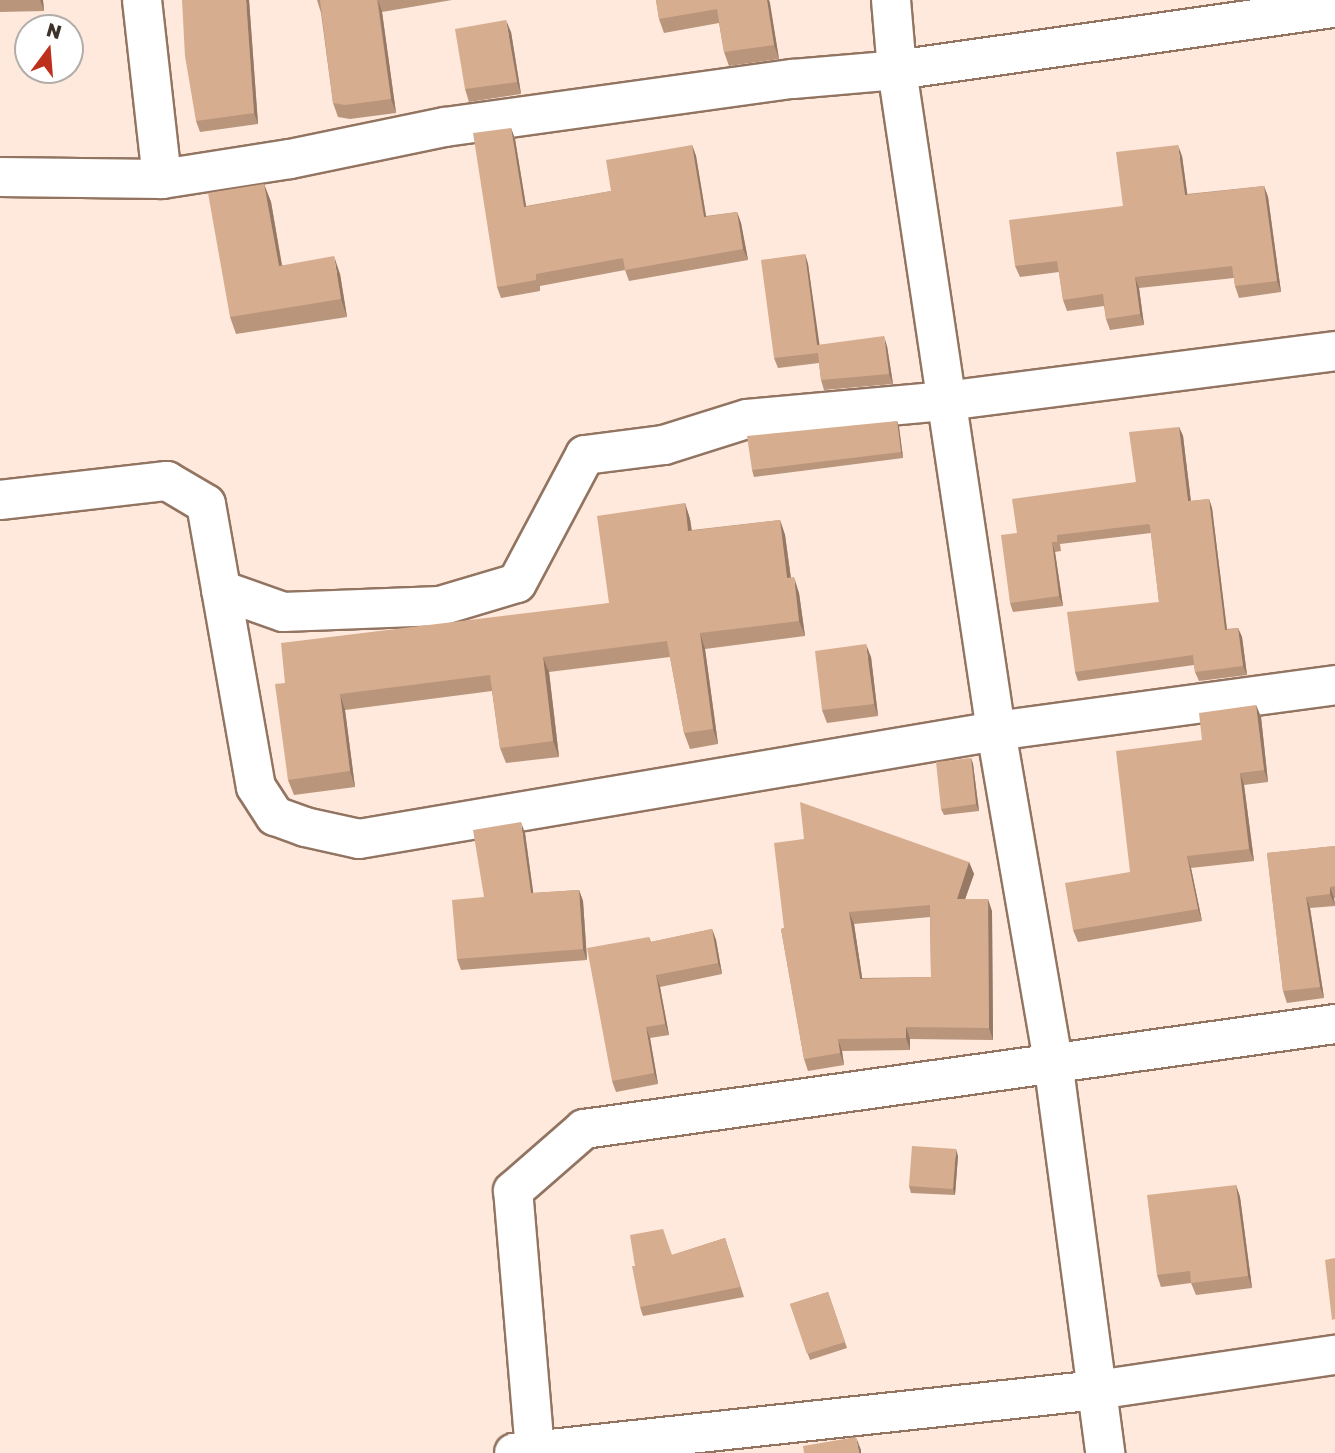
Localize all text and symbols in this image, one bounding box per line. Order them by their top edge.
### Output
north arrow [14,14,84,84]
text: N [44,17,64,43]

